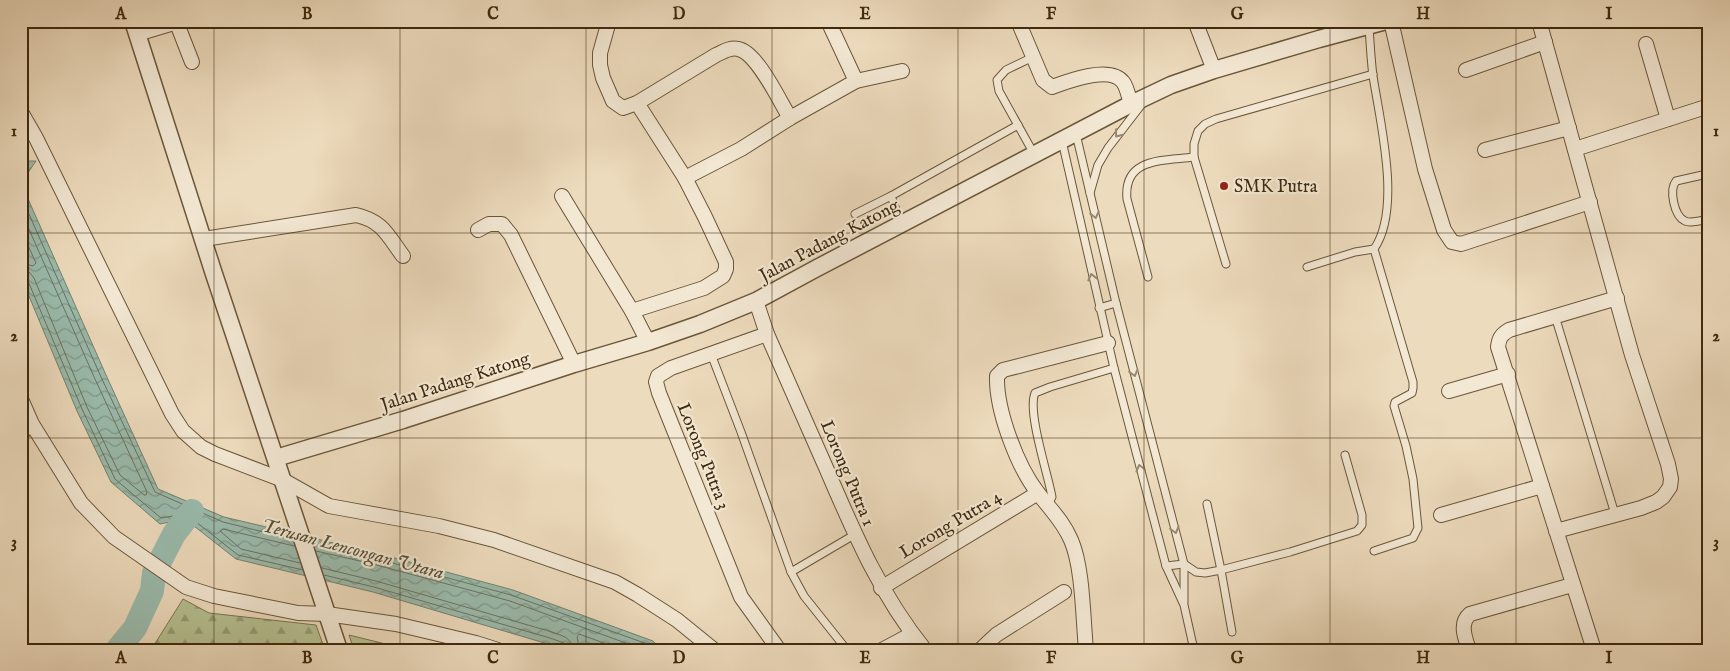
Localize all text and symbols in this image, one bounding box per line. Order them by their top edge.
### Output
text: A [115,5,128,25]
text: B [302,5,313,25]
text: C [487,5,499,25]
text: D [673,5,686,25]
text: E [859,5,871,25]
text: F [1046,5,1057,25]
text: G [1231,5,1244,25]
text: H [1416,5,1430,25]
text: I [1606,5,1613,25]
text: 1 [11,122,17,142]
text: 1 [1713,122,1719,142]
one-way arrow [1116,128,1124,137]
place label: SMK Putra [1234,176,1318,199]
marker: SMK Putra [1218,180,1230,192]
street label: Jalan Padang Katong [754,195,904,289]
one-way arrow [1089,210,1100,219]
one-way arrow [1087,272,1098,281]
text: 2 [10,327,18,347]
text: 2 [1712,327,1720,347]
street label: Jalan Padang Katong [376,347,533,418]
one-way arrow [1128,368,1139,377]
street label: Lorong Putra 3 [671,400,734,513]
street label: Lorong Putra 1 [814,417,879,530]
one-way arrow [1135,464,1146,473]
street label: Lorong Putra 4 [895,486,1006,565]
water label: Terusan Lencongan Utara [259,514,446,586]
one-way arrow [1170,525,1180,533]
text: 3 [11,533,17,553]
text: 3 [1713,533,1719,553]
text: A [115,649,128,669]
text: B [302,649,313,669]
text: C [487,649,499,669]
text: D [673,649,686,669]
text: E [859,649,871,669]
text: F [1046,649,1057,669]
text: G [1231,649,1244,669]
text: H [1416,649,1430,669]
text: I [1606,649,1613,669]

